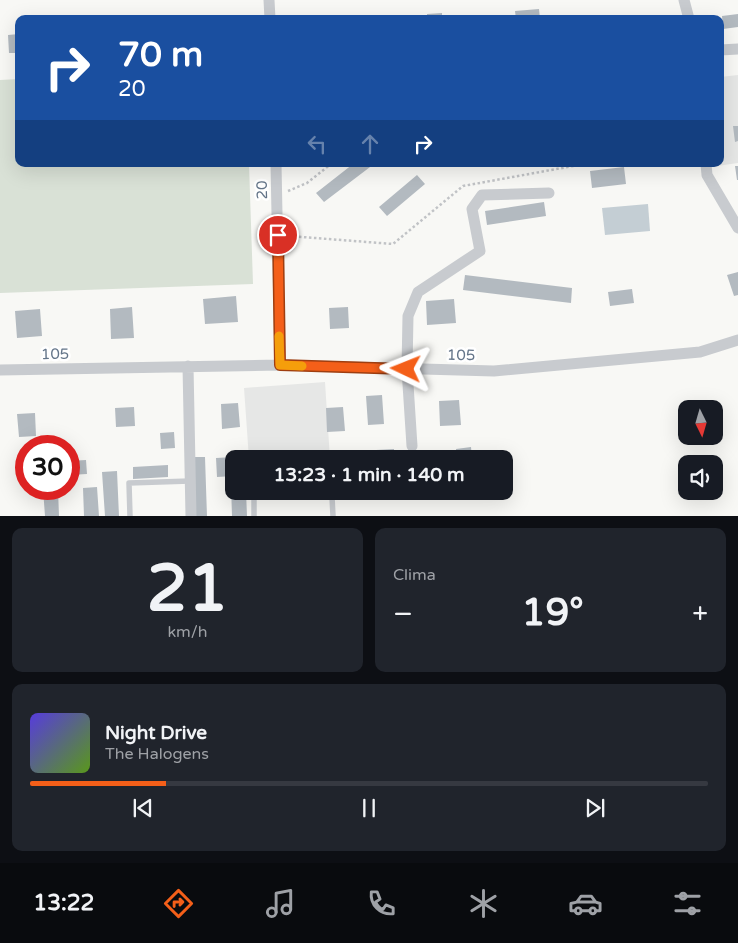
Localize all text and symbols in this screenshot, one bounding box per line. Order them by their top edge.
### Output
text: 70 m [118,34,203,76]
icon: right [35,35,100,100]
text: 20 [118,76,146,102]
icon: left [303,130,331,158]
icon: ahead [356,130,384,158]
icon: right [409,130,437,158]
street label: 20 [253,180,271,200]
pin [257,214,299,256]
icon: arrive [264,221,292,249]
position arrow [379,342,431,394]
street label: 105 [41,345,69,363]
street label: 105 [447,346,475,364]
north arrow [678,400,722,445]
map controls [678,400,723,500]
speed limit sign: 30 [15,435,80,500]
button: sound [678,455,723,500]
text: 13:23 · 1 min · 140 m [273,464,465,486]
text: 21 [147,550,228,629]
text: Clima [393,565,436,585]
text: 19° [522,590,584,636]
text: − [393,597,413,631]
text: + [692,597,708,631]
text: km/h [167,622,208,642]
text: Night Drive [105,722,207,744]
text: The Halogens [105,744,209,764]
icon: previous [129,794,157,822]
icon: pause [355,794,383,822]
icon: next [581,794,609,822]
icon: directions [161,886,196,921]
icon: music [263,886,298,921]
icon: phone [364,886,399,921]
icon: climate [466,886,501,921]
icon: car [568,886,603,921]
icon: filters [670,886,705,921]
text: 13:22 [33,890,94,916]

